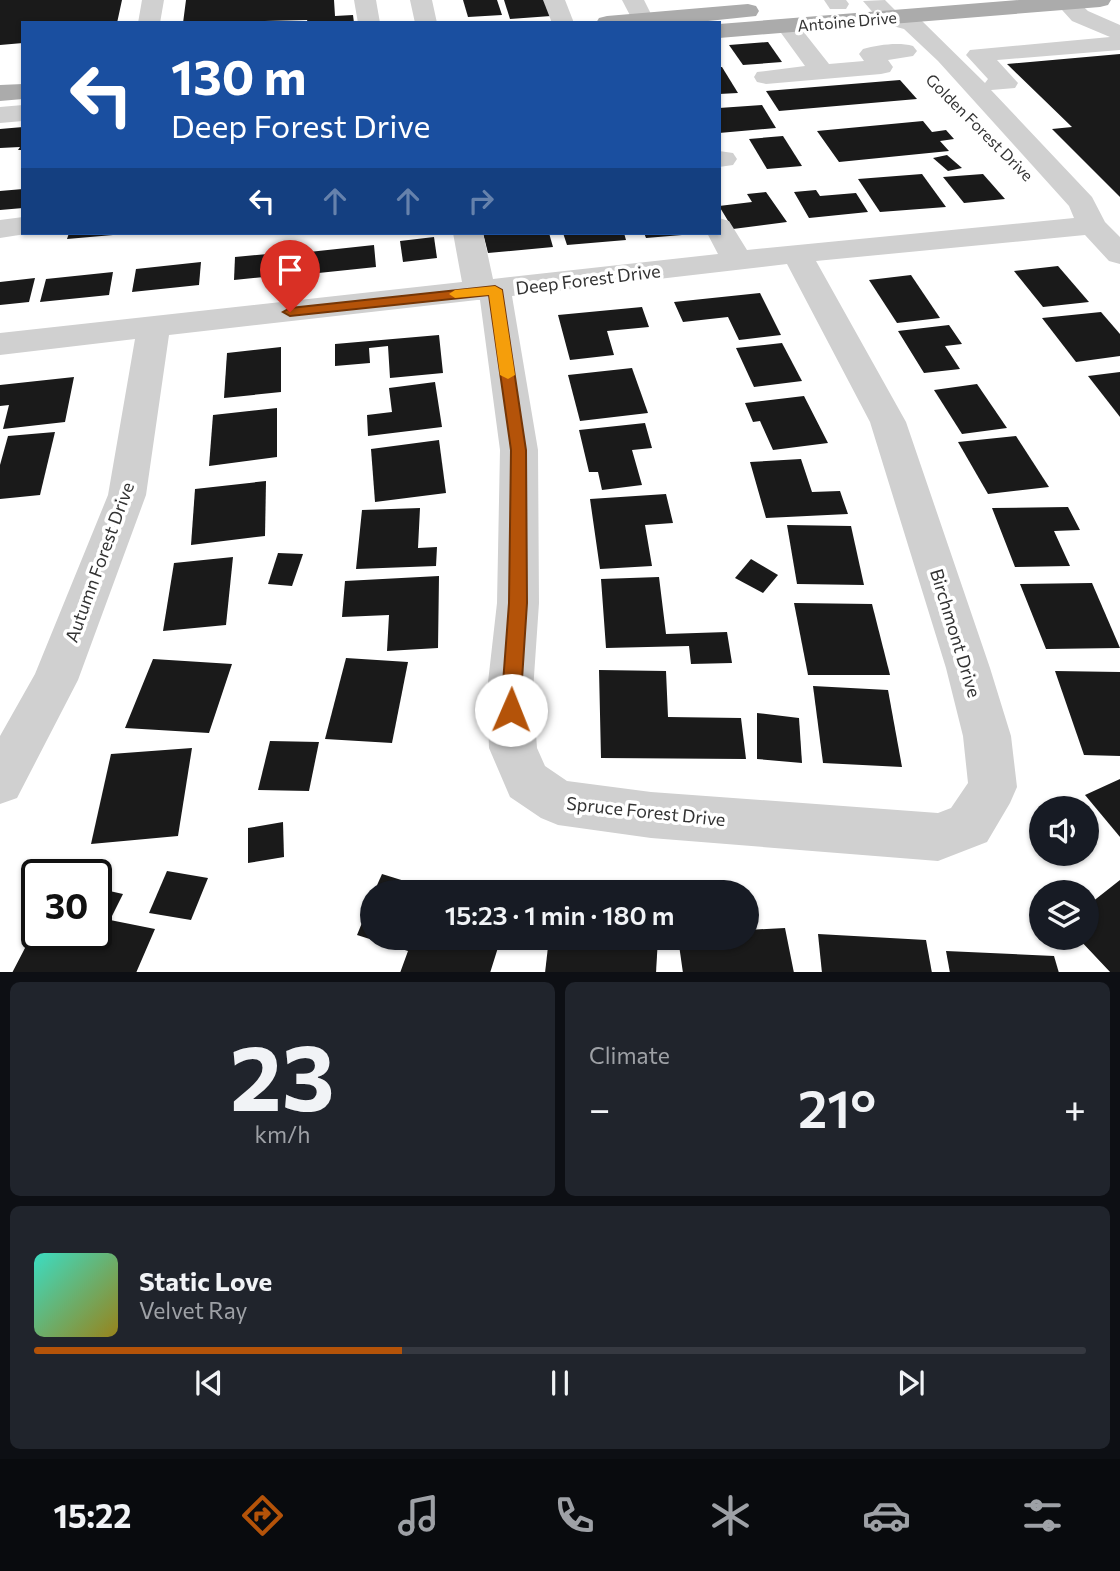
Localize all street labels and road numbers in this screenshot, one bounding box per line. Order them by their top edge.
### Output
street label: Antoine Drive [797,7,897,35]
street label: Golden Forest Drive [922,69,1038,185]
street label: Deep Forest Drive [514,259,662,299]
street label: Autumn Forest Drive [60,479,138,645]
street label: Birchmont Drive [926,566,986,700]
street label: Spruce Forest Drive [565,792,727,830]

